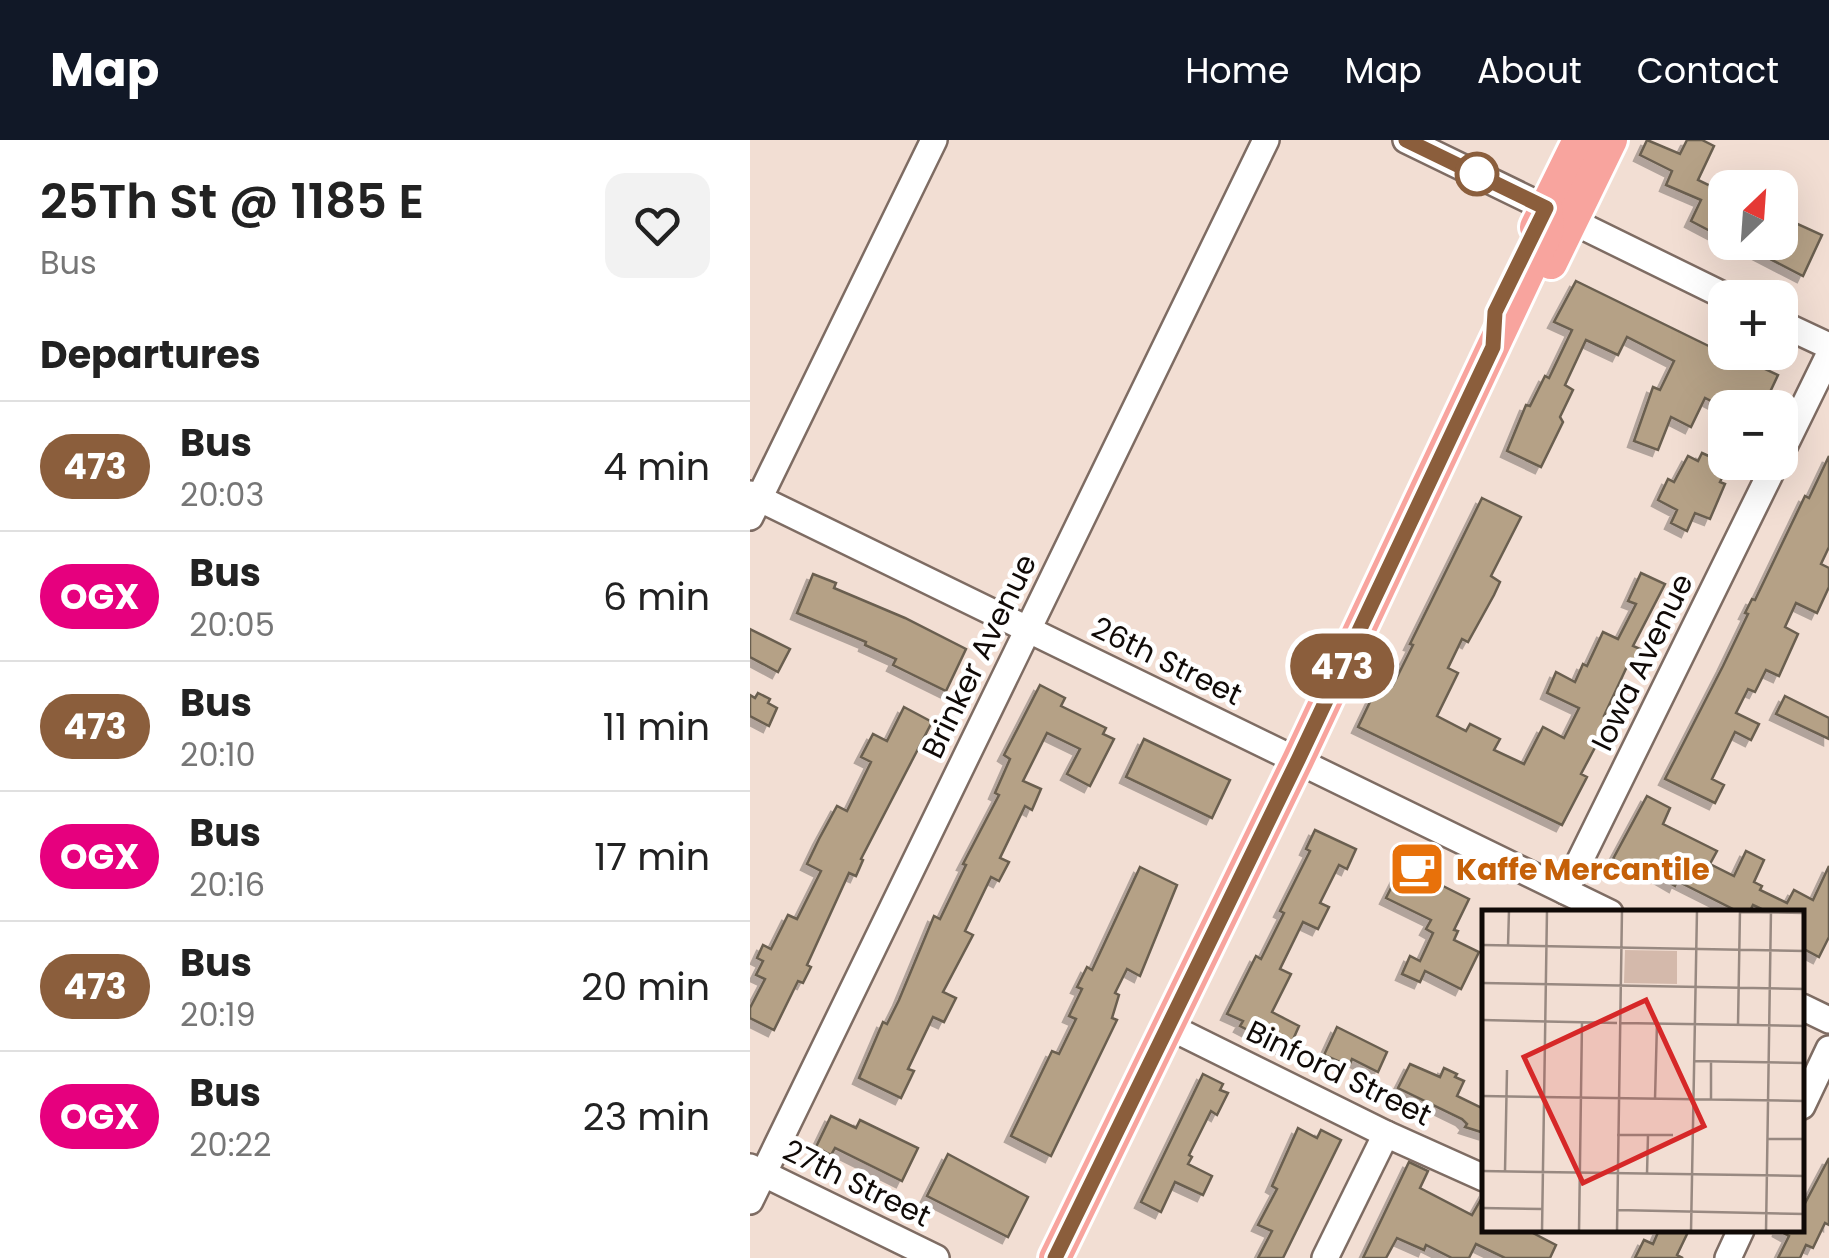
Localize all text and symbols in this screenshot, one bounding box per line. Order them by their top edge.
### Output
text: Map [50,36,159,103]
text: Home [1185,46,1290,95]
text: Map [1345,46,1422,95]
text: About [1477,46,1582,95]
text: Contact [1637,46,1779,95]
unlabelled marker [1456,153,1498,195]
text: 25Th St @ 1185 E [40,168,424,235]
north arrow [1708,170,1798,260]
map controls [1708,170,1798,480]
button: heart [605,173,710,278]
text: Bus [40,240,97,285]
button: + [1708,280,1798,370]
text: Departures [40,328,261,381]
button: − [1708,390,1798,480]
text: Bus [180,416,252,469]
text: 4 min [603,440,710,493]
text: 473 [63,442,127,491]
text: 20:03 [180,472,264,517]
text: Bus [189,546,261,599]
street label: Brinker Avenue [911,547,1047,765]
street label: Iowa Avenue [1581,566,1703,758]
text: 6 min [603,570,710,623]
text: OGX [60,572,139,621]
text: 20:05 [189,602,275,647]
street label: 26th Street [1085,606,1249,716]
line badge: 473 [1284,634,1400,698]
text: 473 [1310,642,1374,691]
text: Bus [180,676,252,729]
text: 11 min [603,700,710,753]
text: 473 [63,702,127,751]
text: 20:10 [180,732,256,777]
text: Bus [189,806,261,859]
text: 17 min [594,830,710,883]
text: OGX [60,832,139,881]
cafe icon: Kaffe Mercantile [1387,839,1447,899]
place label: Kaffe Mercantile [1456,848,1710,891]
text: 20:16 [189,862,265,907]
inset map [1482,910,1804,1233]
text: Bus [180,936,252,989]
text: 20 min [581,960,710,1013]
text: 473 [63,962,127,1011]
text: 20:19 [180,992,256,1037]
street label: Binford Street [1239,1010,1439,1136]
text: Bus [189,1066,261,1119]
text: 23 min [583,1090,710,1143]
text: OGX [60,1092,139,1141]
text: 20:22 [189,1122,271,1167]
street label: 27th Street [776,1129,938,1237]

